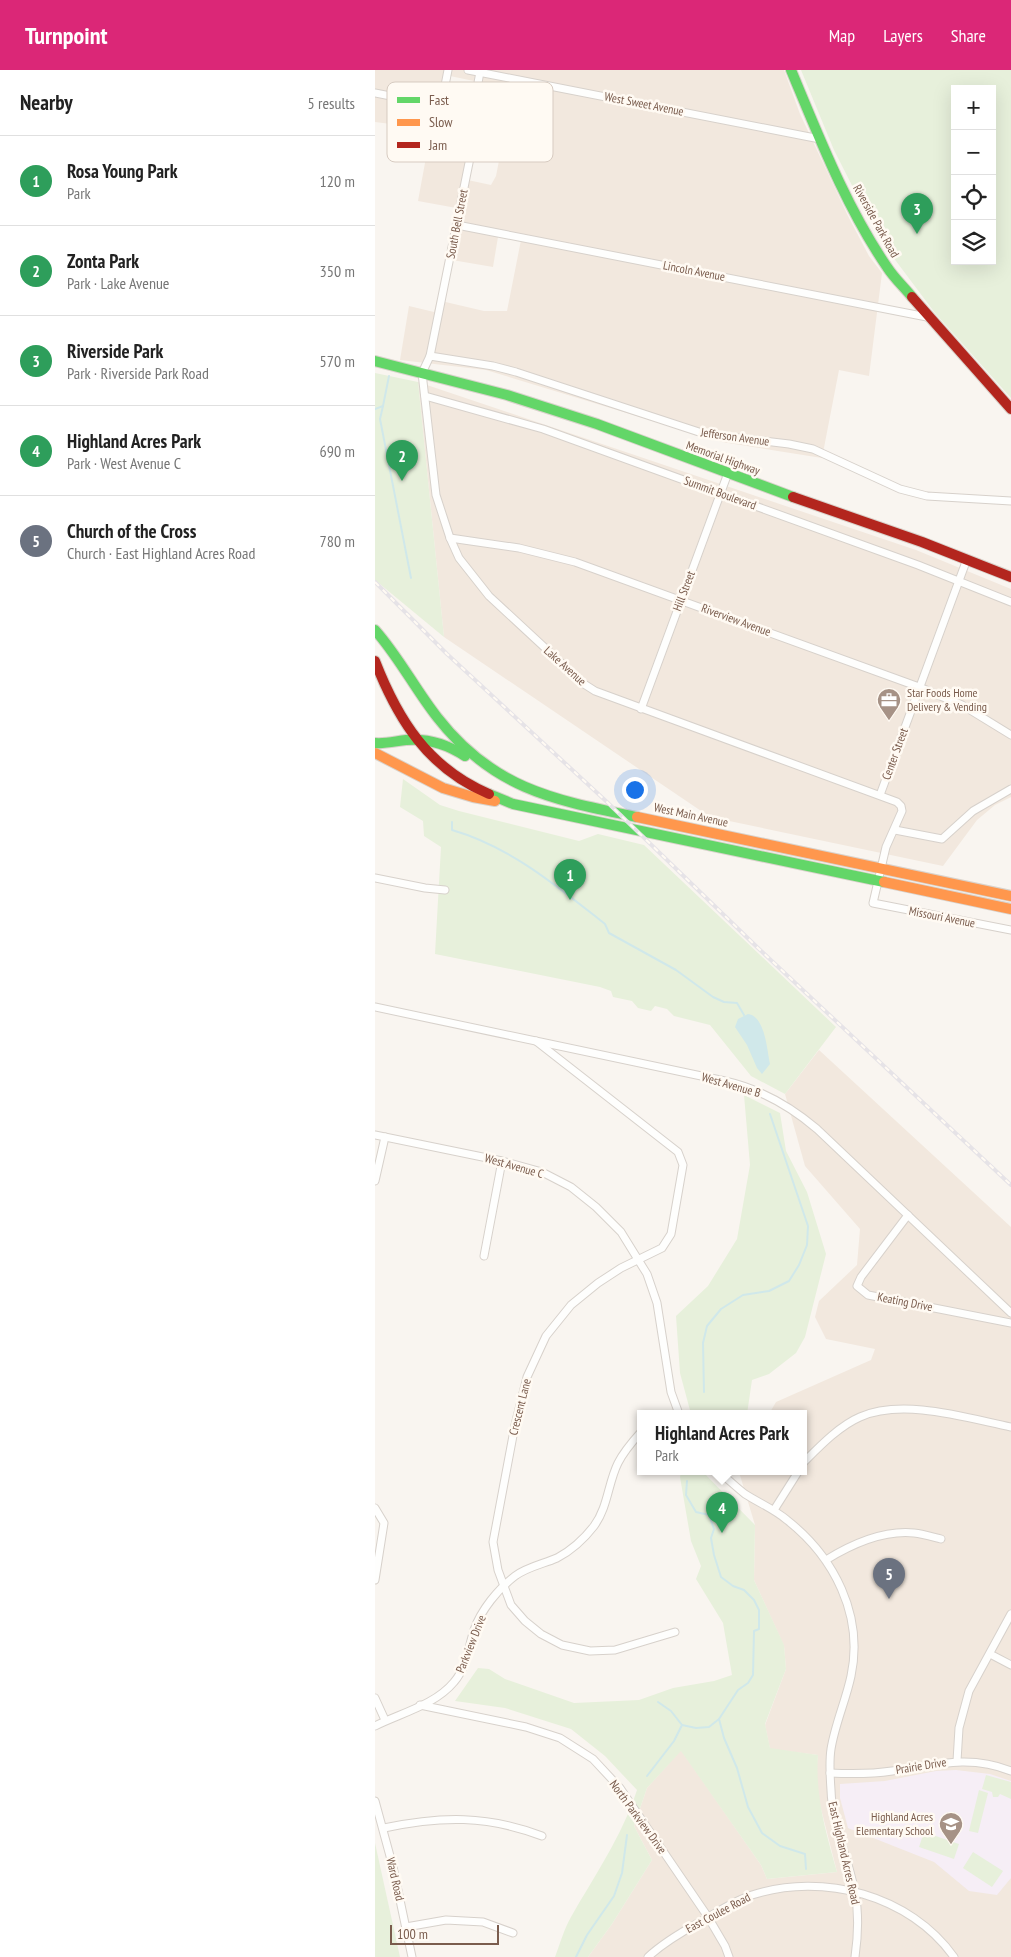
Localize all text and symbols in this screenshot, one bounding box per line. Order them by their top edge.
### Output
text: Turnpoint [25,20,107,51]
text: Map [829,24,855,47]
text: Layers [883,24,923,47]
text: Share [951,24,986,47]
legend [387,82,553,162]
map controls [951,85,996,265]
button: + [951,85,996,130]
street label: West Sweet Avenue [603,88,685,119]
text: Nearby [20,89,73,116]
text: Fast [429,91,449,109]
text: 5 results [308,93,355,113]
text: Slow [429,113,453,131]
button: − [951,130,996,175]
text: Jam [428,136,447,154]
text: Rosa Young Park [67,159,178,183]
text: 1 [32,171,40,191]
text: 120 m [320,171,355,191]
button: locate [951,175,996,220]
street label: Riverside Park Road [850,182,903,260]
text: Park [67,183,91,203]
street label: South Bell Street [442,187,471,260]
pin: 3 [901,193,933,234]
button: layers [951,220,996,265]
text: Zonta Park [67,249,139,273]
street label: Lincoln Avenue [662,257,726,284]
text: 2 [32,261,40,281]
text: 350 m [320,261,355,281]
text: Park · Lake Avenue [67,273,169,293]
text: Riverside Park [67,339,163,363]
text: 3 [32,351,40,371]
text: 570 m [320,351,355,371]
text: Park · Riverside Park Road [67,363,209,383]
street label: Jefferson Avenue [699,424,770,449]
text: Highland Acres Park [67,429,201,453]
street label: Memorial Highway [684,437,763,478]
pin: 2 [386,440,418,481]
text: 4 [32,441,40,461]
text: 690 m [320,441,355,461]
text: Park · West Avenue C [67,453,181,473]
street label: Summit Boulevard [682,472,758,513]
text: Church of the Cross [67,519,196,543]
text: 5 [32,531,40,551]
text: 780 m [320,531,355,551]
text: Church · East Highland Acres Road [67,543,255,563]
street label: Hill Street [669,568,698,613]
street label: Riverview Avenue [699,600,773,639]
street label: Lake Avenue [541,643,590,689]
place label: Star Foods Home Delivery & Vending [907,685,987,714]
office icon: Star Foods Home Delivery & Vending [876,687,902,721]
street label: Center Street [878,725,911,782]
your location [622,777,648,803]
street label: West Main Avenue [653,799,730,830]
pin: 1 [554,859,586,900]
street label: Missouri Avenue [908,903,977,930]
street label: West Avenue B [700,1069,763,1100]
street label: West Avenue C [483,1150,546,1181]
street label: Keating Drive [876,1289,934,1314]
street label: Crescent Lane [505,1377,534,1437]
popup [637,1410,807,1475]
text: Highland Acres Park [655,1421,789,1445]
text: Park [655,1445,679,1465]
pin: 4 [706,1492,738,1533]
pin: 5 [873,1558,905,1599]
street label: Parkview Drive [452,1613,489,1675]
street label: Prairie Drive [895,1754,947,1777]
street label: North Parkview Drive [607,1777,670,1857]
street label: East Highland Acres Road [825,1800,864,1906]
place label: Highland Acres Elementary School [856,1809,933,1838]
school or university icon: Highland Acres Elementary School [938,1811,964,1845]
street label: Ward Road [383,1856,408,1902]
street label: East Coulee Road [683,1889,753,1936]
scale bar [390,1922,499,1945]
text: 100 m [397,1925,428,1943]

